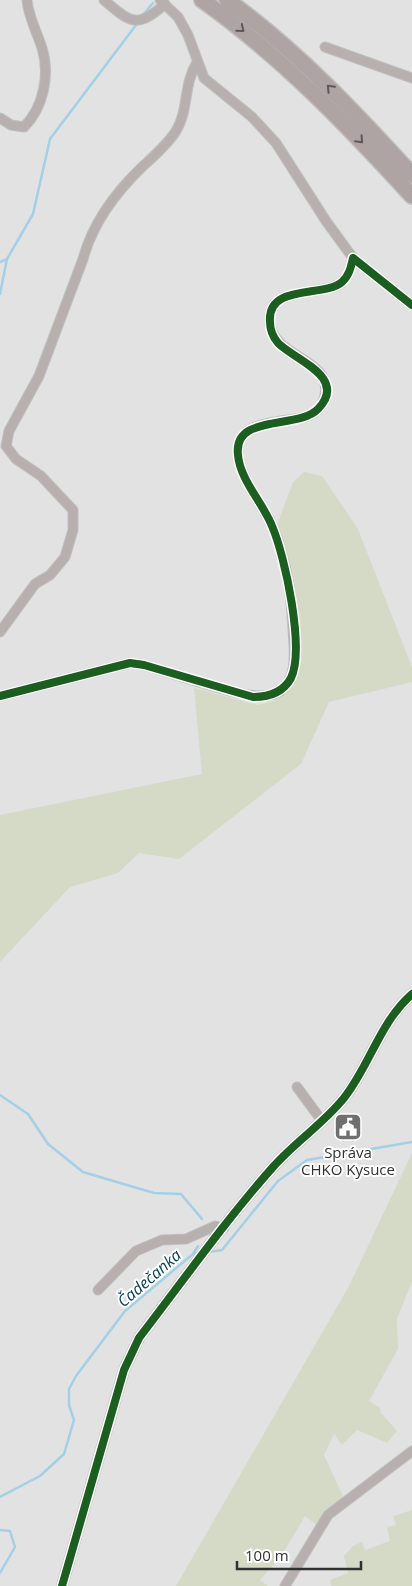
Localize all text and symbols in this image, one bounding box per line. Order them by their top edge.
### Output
one-way arrow [236,24,245,33]
one-way arrow [327,85,336,94]
one-way arrow [354,134,363,143]
public building icon: Správa CHKO Kysuce [333,1112,363,1142]
place label: Správa CHKO Kysuce [301,1142,395,1179]
water label: Čadečanka [112,1244,186,1312]
scale bar [237,1538,361,1570]
text: 100 m [245,1545,289,1565]

